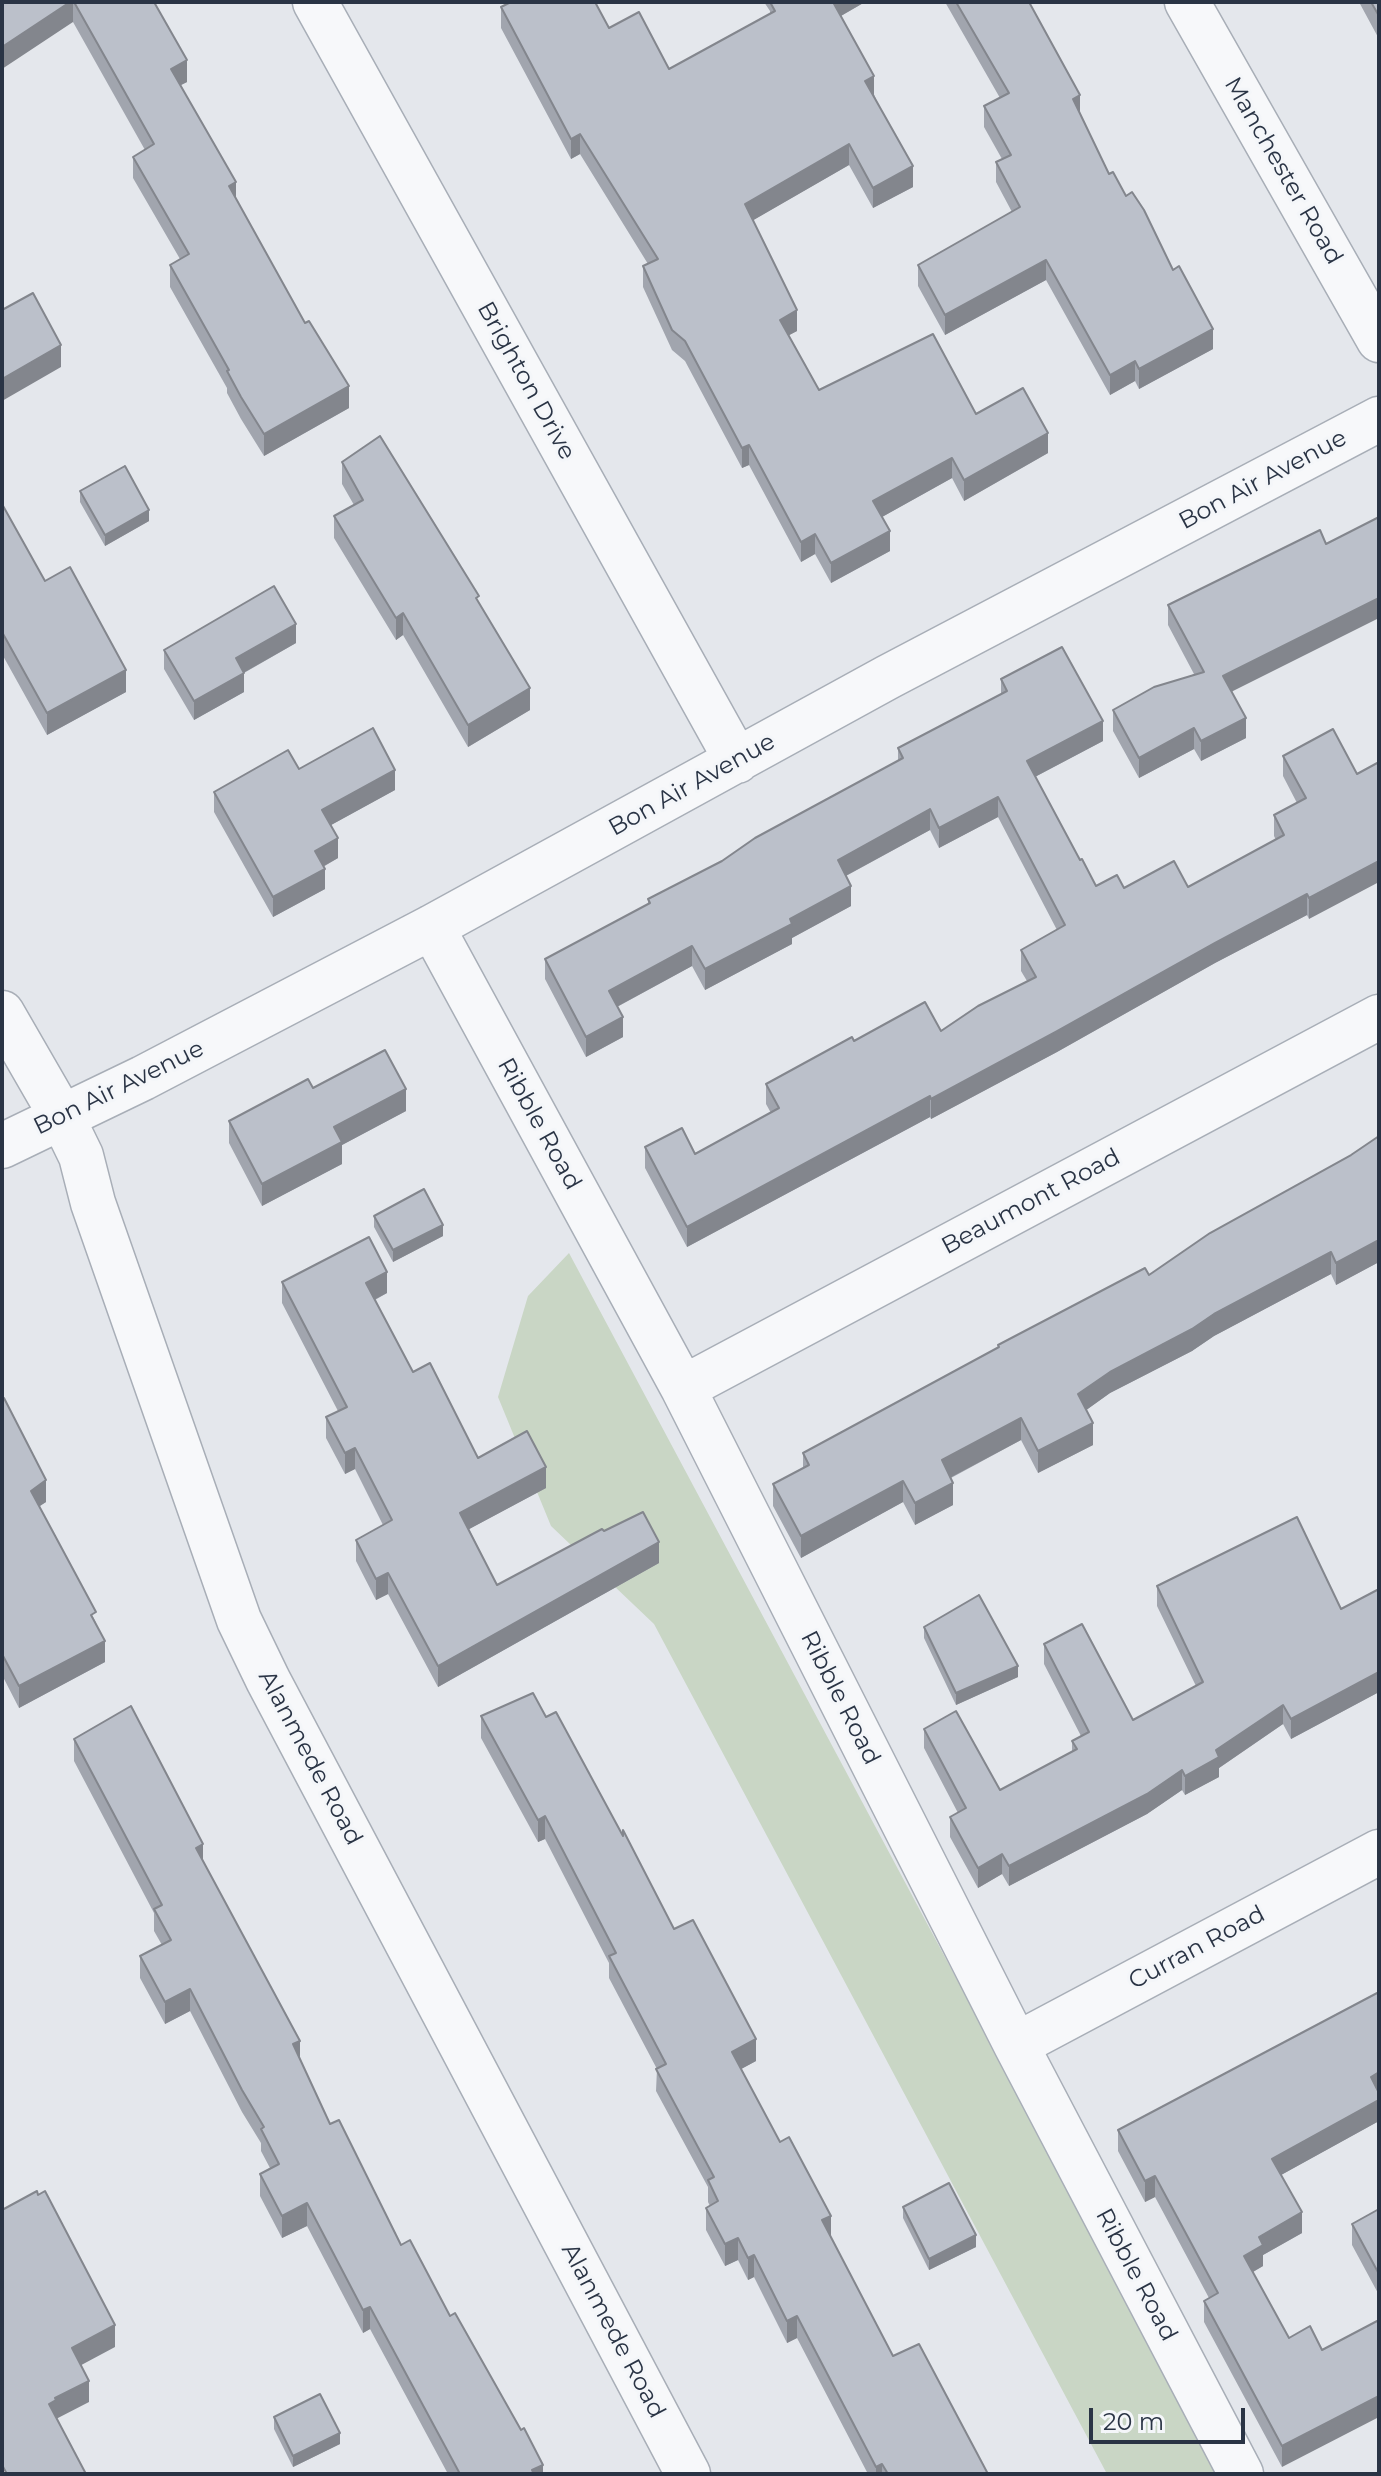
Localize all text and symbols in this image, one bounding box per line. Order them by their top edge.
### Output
street label: Manchester Road [1218,72,1348,270]
street label: Brighton Drive [471,297,581,465]
street label: Bon Air Avenue [1174,424,1352,536]
street label: Bon Air Avenue [604,727,780,843]
street label: Bon Air Avenue [29,1034,209,1142]
street label: Ribble Road [491,1053,587,1195]
street label: Beaumont Road [937,1143,1125,1261]
street label: Ribble Road [794,1626,886,1770]
street label: Alanmede Road [252,1666,368,1850]
street label: Curran Road [1124,1900,1270,1996]
street label: Ribble Road [1089,2204,1183,2346]
street label: Alanmede Road [555,2239,671,2423]
scale bar [1093,2392,1249,2442]
text: 20 m [1103,2407,1164,2436]

